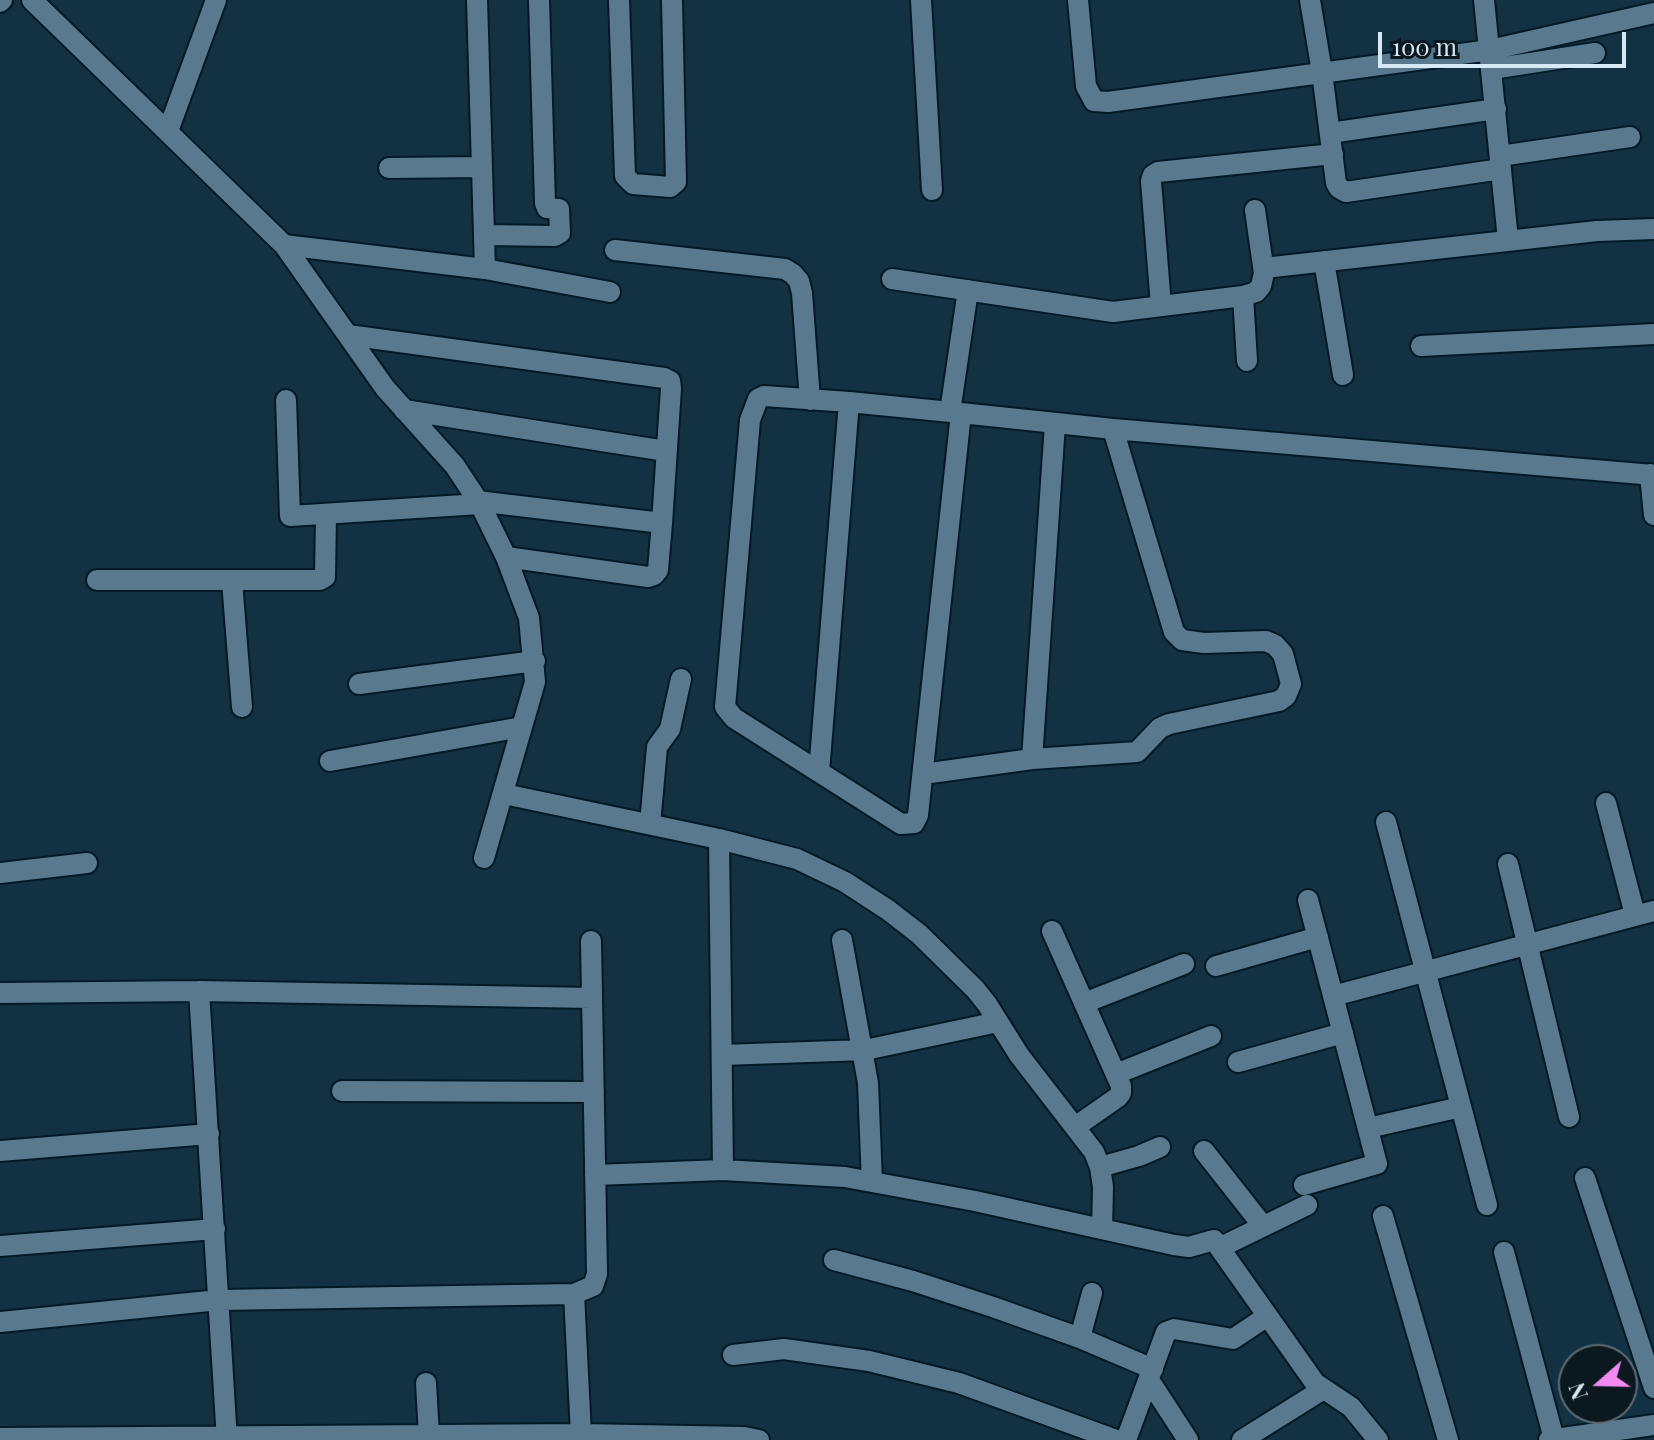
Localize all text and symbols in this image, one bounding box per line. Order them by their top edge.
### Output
scale bar [1382,16,1630,66]
text: 100 m [1392,30,1457,62]
north arrow [1558,1344,1638,1424]
text: N [1561,1379,1594,1404]

